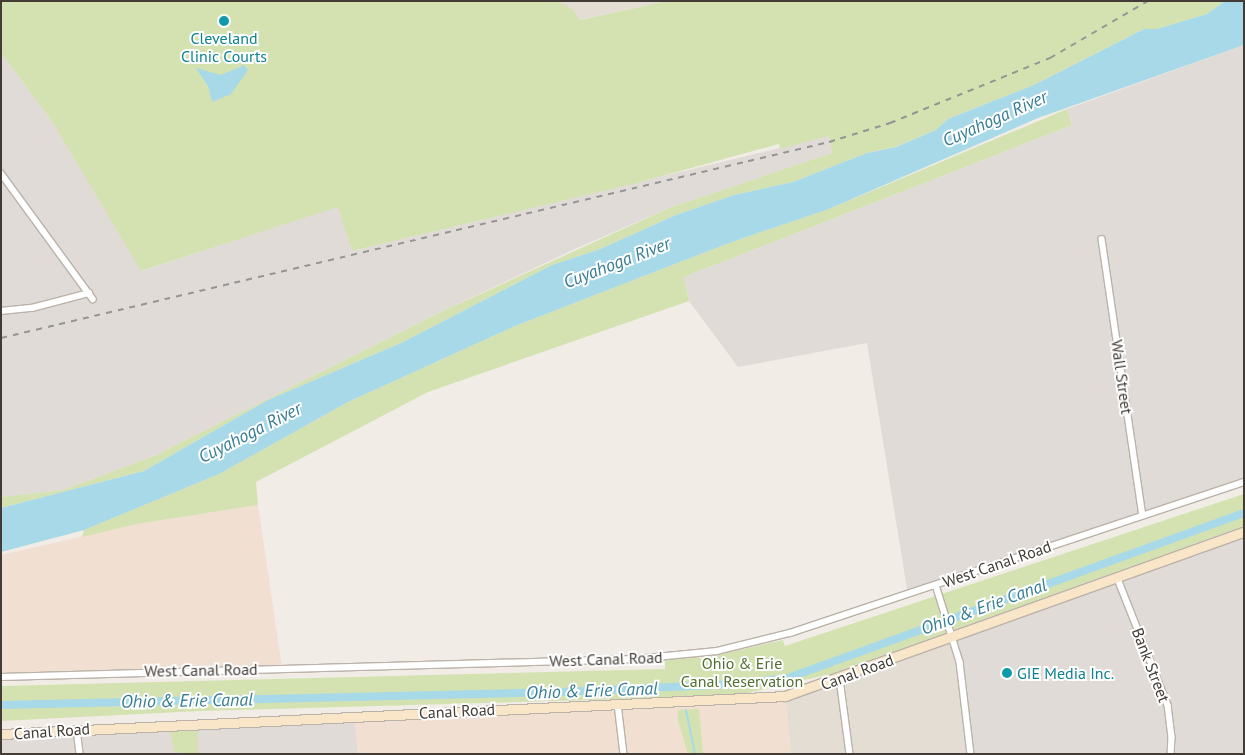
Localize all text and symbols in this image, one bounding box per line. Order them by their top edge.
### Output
marker: Cleveland Clinic Courts [218,15,230,27]
place label: Cleveland Clinic Courts [181,28,267,66]
water label: Cuyahoga River [939,86,1051,152]
water label: Cuyahoga River [561,233,673,293]
street label: Wall Street [1107,339,1137,415]
water label: Cuyahoga River [195,398,305,468]
street label: West Canal Road [940,536,1054,592]
water label: Ohio & Erie Canal [918,574,1050,640]
street label: Bank Street [1128,625,1174,705]
street label: West Canal Road [549,647,663,671]
street label: Canal Road [818,650,896,694]
park label: Ohio & Erie Canal Reservation [681,653,803,691]
street label: West Canal Road [144,659,258,681]
place label: GIE Media Inc. [1017,663,1114,683]
marker: GIE Media Inc. [1001,667,1013,679]
water label: Ohio & Erie Canal [526,678,658,704]
water label: Ohio & Erie Canal [121,689,253,713]
street label: Canal Road [418,699,496,723]
street label: Canal Road [13,719,91,743]

